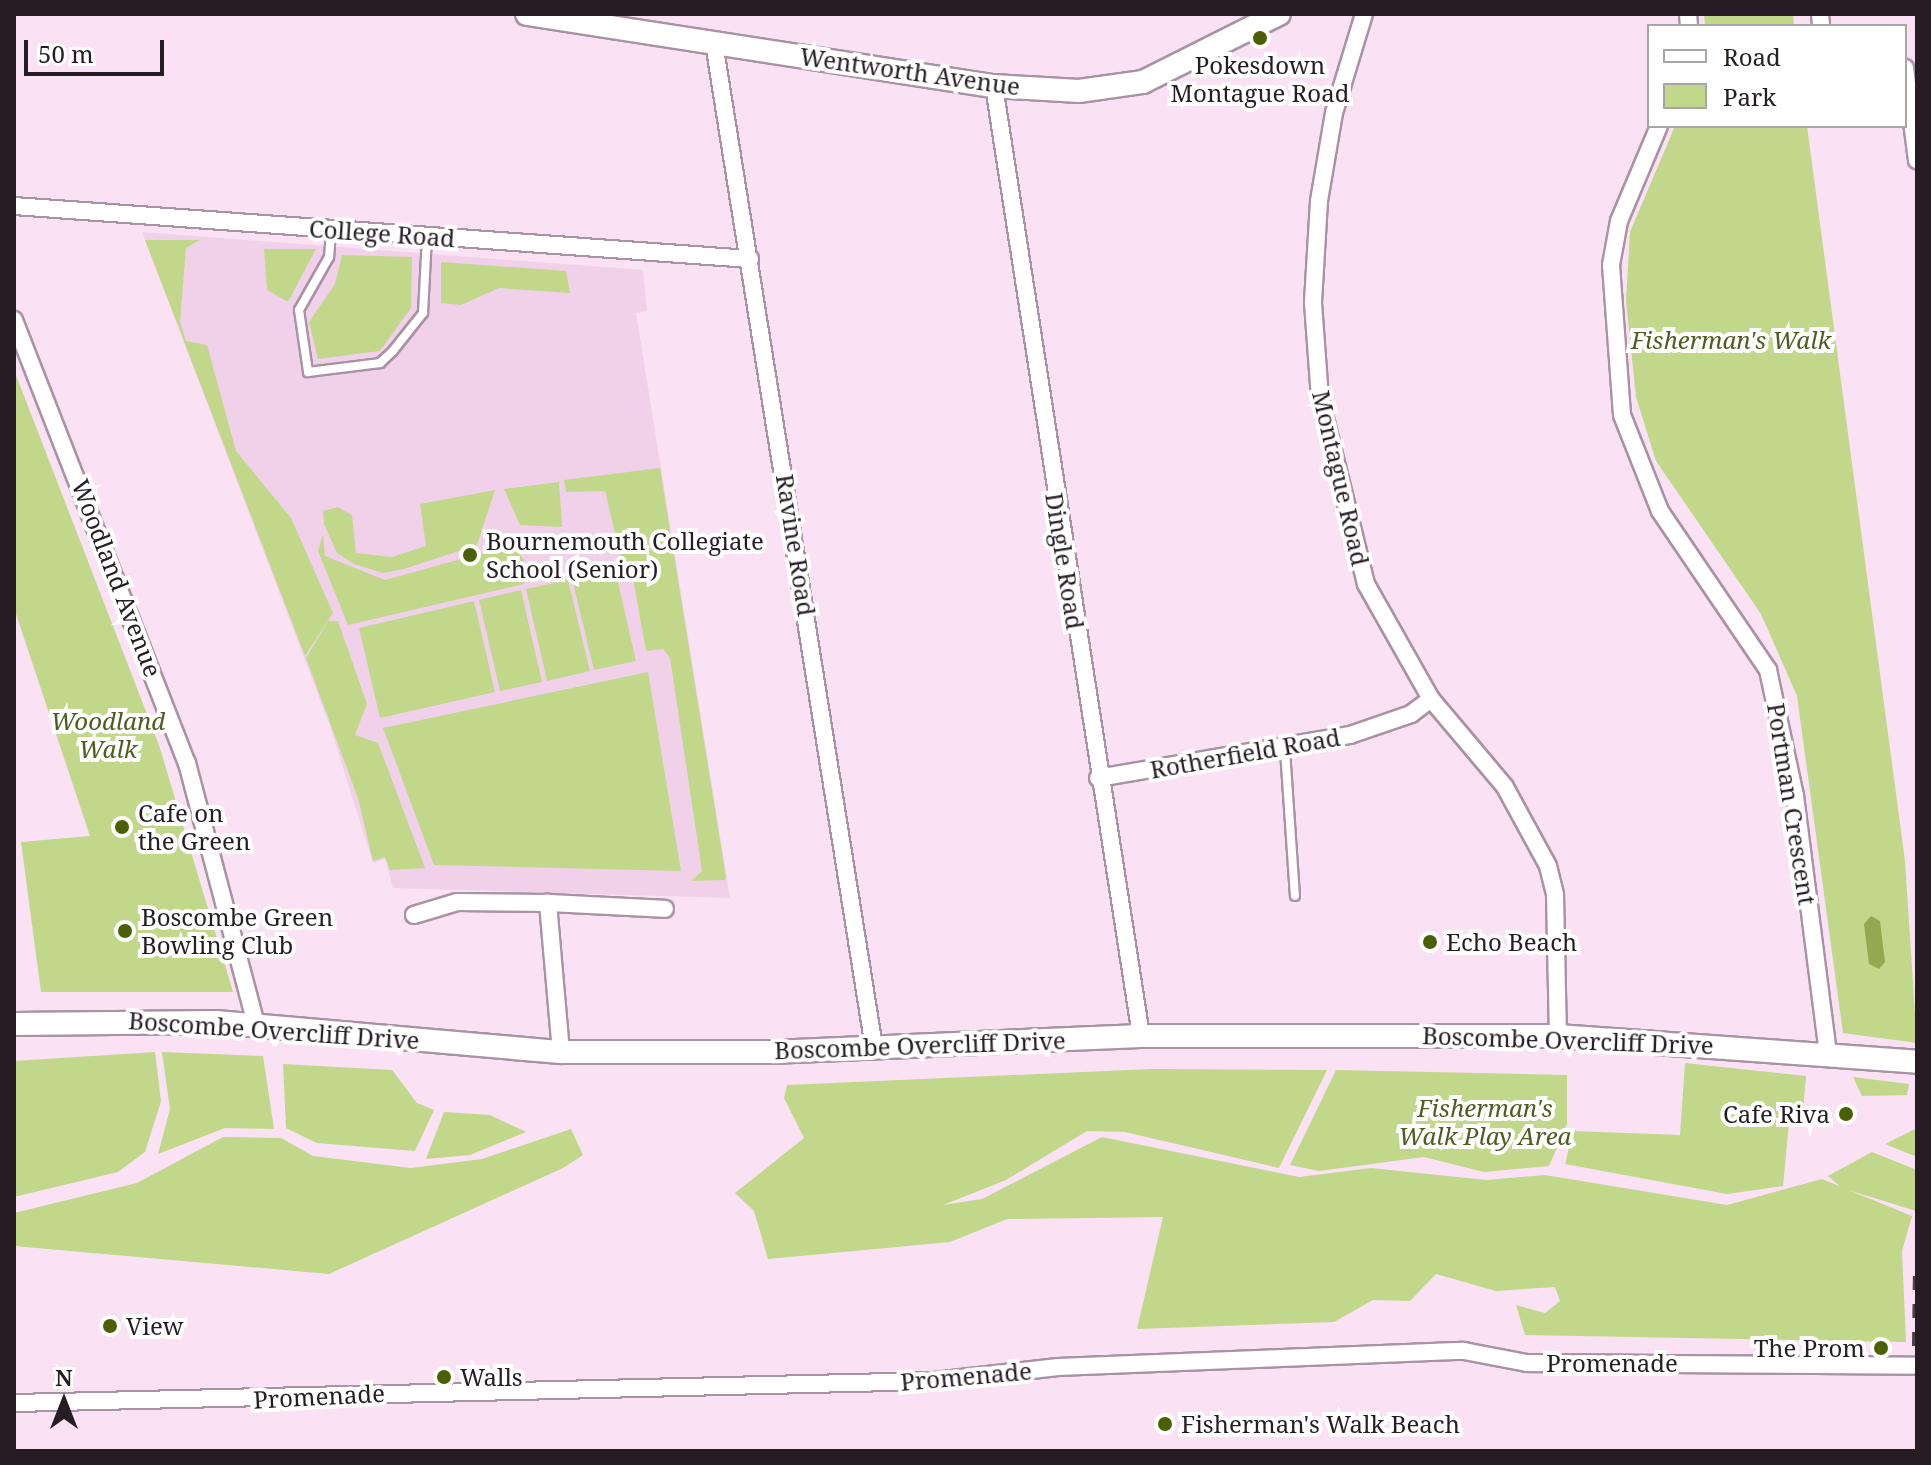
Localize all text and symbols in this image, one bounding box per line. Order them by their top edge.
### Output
scale bar [28,24,168,74]
legend [1647,24,1907,128]
marker: Pokesdown Montague Road [1251,29,1269,47]
text: 50 m [38,37,94,70]
text: Road [1723,40,1781,73]
street label: Wentworth Avenue [798,41,1022,101]
place label: Pokesdown Montague Road [1171,51,1349,107]
text: Park [1723,80,1776,113]
street label: College Road [308,214,456,252]
park label: Fisherman's Walk [1631,326,1831,354]
street label: Montague Road [1307,388,1375,568]
street label: Ravine Road [771,472,821,618]
street label: Woodland Avenue [66,475,168,681]
street label: Dingle Road [1040,491,1090,631]
place label: Bournemouth Collegiate School (Senior) [486,527,764,583]
marker: Bournemouth Collegiate School (Senior) [461,546,479,564]
street label: Portman Crescent [1762,701,1822,907]
park label: Woodland Walk [51,707,165,763]
street label: Rotherfield Road [1148,722,1342,784]
place label: Cafe on the Green [138,799,250,855]
marker: Cafe on the Green [113,818,131,836]
place label: Boscombe Green Bowling Club [141,903,333,959]
marker: Boscombe Green Bowling Club [116,922,134,940]
place label: Echo Beach [1446,928,1577,956]
marker: Echo Beach [1421,933,1439,951]
street label: Boscombe Overcliff Drive [128,1005,420,1055]
street label: Boscombe Overcliff Drive [1422,1021,1714,1059]
street label: Boscombe Overcliff Drive [774,1026,1066,1064]
park label: Fisherman's Walk Play Area [1399,1094,1571,1150]
place label: Cafe Riva [1723,1100,1830,1128]
marker: Cafe Riva [1837,1105,1855,1123]
place label: View [126,1312,183,1340]
marker: View [101,1317,119,1335]
place label: The Prom [1754,1334,1865,1362]
marker: The Prom [1872,1339,1890,1357]
street label: Promenade [1546,1349,1678,1377]
street label: Promenade [899,1356,1033,1396]
north arrow [24,1361,104,1441]
text: N [55,1362,73,1392]
place label: Walls [460,1363,523,1391]
marker: Walls [435,1368,453,1386]
street label: Promenade [252,1378,386,1414]
place label: Fisherman's Walk Beach [1181,1410,1460,1438]
marker: Fisherman's Walk Beach [1156,1415,1174,1433]

